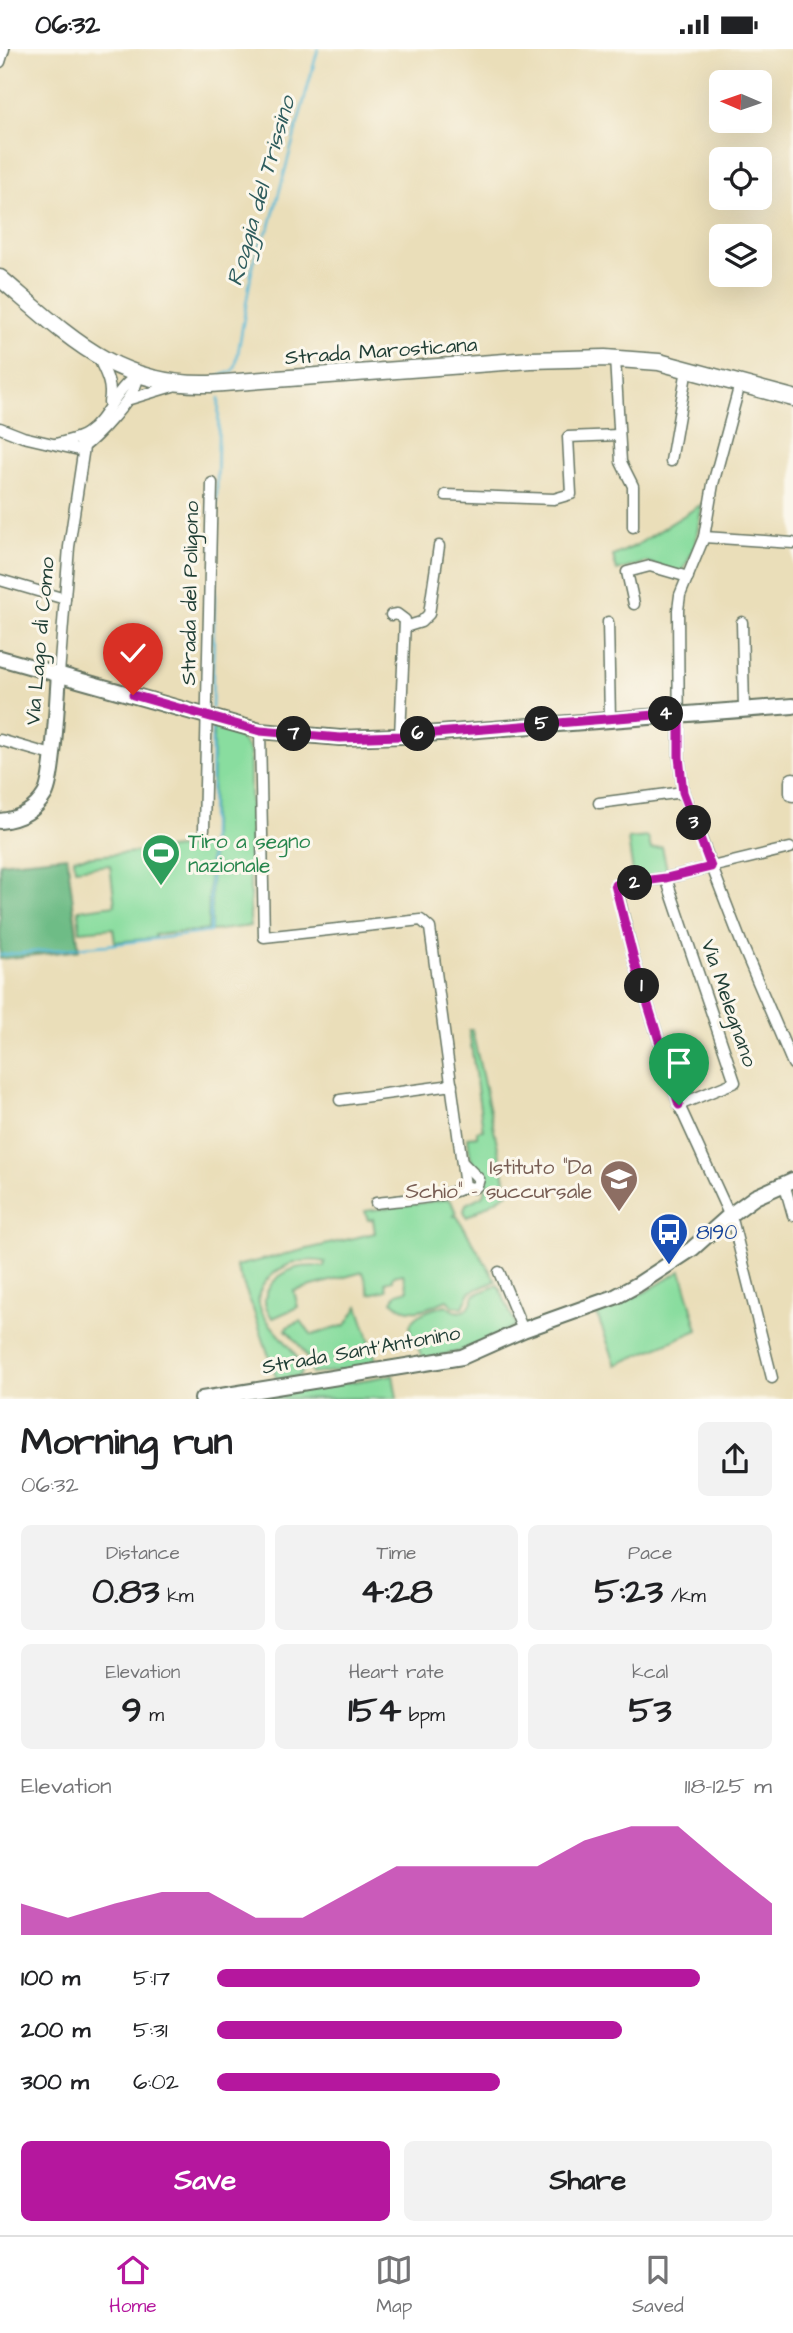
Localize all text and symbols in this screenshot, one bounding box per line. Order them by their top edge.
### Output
text: 06:32 [35,7,100,43]
north arrow [709,70,772,133]
map controls [709,70,772,287]
water label: Roggia del Trissino [219,90,305,290]
button: locate [709,147,772,210]
button: layers [709,224,772,287]
street label: Strada Marosticana [284,330,479,372]
street label: Strada del Poligono [174,500,208,686]
street label: Via Lago di Como [18,555,64,727]
pin [103,623,163,695]
icon: check [114,634,152,672]
pin: 4 [648,697,684,731]
text: 4 [659,700,672,727]
pin: 5 [524,707,560,741]
text: 5 [535,710,548,737]
pin: 7 [276,717,312,751]
pin: 6 [400,717,436,751]
text: 7 [288,720,299,747]
text: 6 [412,720,423,747]
pin: 3 [676,805,712,841]
text: 3 [689,809,698,836]
place label: Tiro a segno nazionale [188,827,310,880]
sports icon: Tiro a segno nazionale [140,832,182,887]
pin: 2 [618,865,652,901]
text: 2 [629,869,640,896]
street label: Via Melegnano [692,935,764,1071]
pin: 1 [624,969,660,1003]
text: 1 [640,972,643,999]
pin [649,1033,709,1105]
icon: arrive [660,1044,698,1082]
place label: Istituto "Da Schio" - succursale [406,1153,592,1206]
school or university icon: Istituto "Da Schio" - succursale [598,1158,640,1213]
bus stop icon: 8190 [648,1211,690,1266]
place label: 8190 [696,1218,738,1247]
street label: Strada Sant'Antonino [260,1318,463,1382]
text: Morning run [21,1417,233,1469]
button: share [698,1422,772,1496]
text: 06:32 [21,1469,79,1501]
text: Distance [106,1540,180,1567]
text: Time [377,1540,416,1567]
text: Pace [628,1540,672,1567]
text: 0.83 [92,1567,160,1616]
text: 4:28 [360,1567,433,1616]
text: 5:23 [595,1567,663,1616]
text: km [160,1583,194,1610]
text: /km [663,1583,706,1610]
text: Elevation [105,1659,180,1686]
text: Heart rate [349,1659,444,1686]
text: kcal [632,1659,668,1686]
text: 9 [122,1686,142,1735]
text: 154 [348,1686,401,1735]
text: 53 [629,1686,671,1735]
text: m [142,1702,164,1729]
text: bpm [401,1702,445,1729]
text: Elevation [21,1770,112,1802]
text: 118–125 m [685,1770,772,1802]
text: 100 m [21,1962,80,1994]
text: 5:17 [133,1962,170,1994]
text: 200 m [21,2014,90,2046]
text: 5:31 [133,2014,168,2046]
text: 300 m [21,2066,89,2098]
text: 6:02 [133,2066,179,2098]
button: Save [21,2141,390,2221]
button: Share [404,2141,772,2221]
tab: Home [109,2251,157,2320]
tab: Map [375,2251,413,2320]
tab: Saved [632,2251,684,2320]

